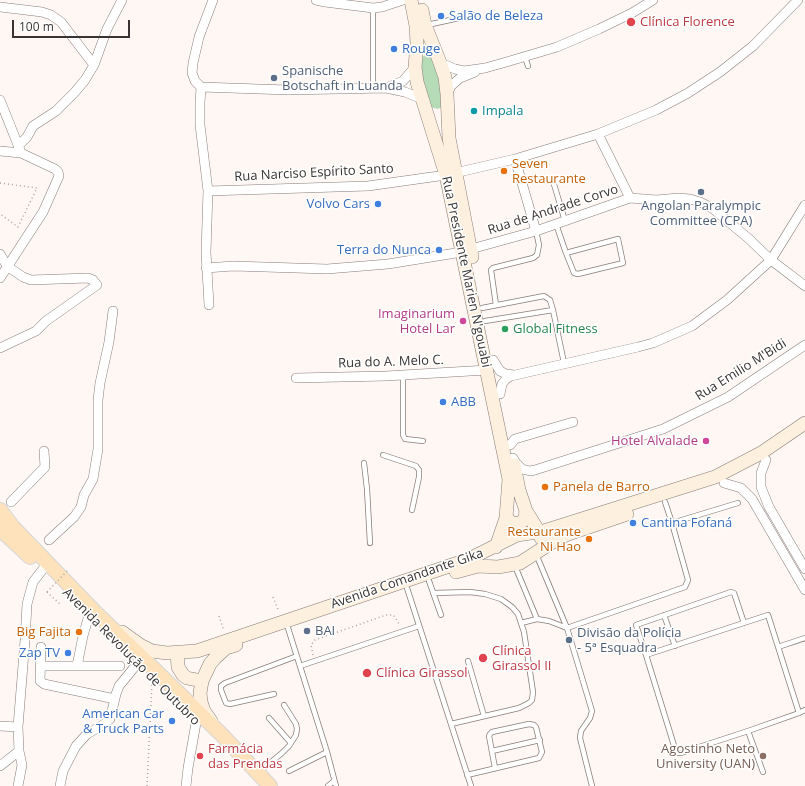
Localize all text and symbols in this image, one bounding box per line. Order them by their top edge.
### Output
place label: Salão de Beleza [449,8,543,24]
marker: Salão de Beleza [436,11,446,21]
scale bar [14,12,132,38]
place label: Clínica Florence [640,14,735,30]
marker: Clínica Florence [625,16,637,28]
text: 100 m [19,18,54,35]
place label: Rouge [402,41,440,57]
marker: Rouge [389,44,399,54]
place label: Spanische Botschaft in Luanda [282,63,403,94]
marker: Spanische Botschaft in Luanda [269,73,279,83]
place label: Impala [482,103,523,119]
marker: Impala [469,106,479,116]
place label: Seven Restaurante [512,156,586,187]
street label: Rua Narciso Espírito Santo [234,161,394,185]
marker: Seven Restaurante [499,166,509,176]
street label: Rua Presidente Marien N'gouabi [438,175,494,369]
street label: Rua de Andrade Corvo [486,182,620,238]
marker: Angolan Paralympic Committee (CPA) [696,187,706,197]
place label: Volvo Cars [307,196,370,212]
place label: Angolan Paralympic Committee (CPA) [641,198,761,229]
marker: Volvo Cars [373,199,383,209]
place label: Terra do Nunca [337,242,431,258]
marker: Terra do Nunca [434,245,444,255]
place label: Imaginarium Hotel Lar [378,306,455,337]
marker: Imaginarium Hotel Lar [458,316,468,326]
place label: Global Fitness [513,321,598,337]
marker: Global Fitness [500,324,510,334]
street label: Rua Emilio M'Bidi [693,336,789,404]
street label: Rua do A. Melo C. [338,352,444,372]
place label: ABB [451,394,476,410]
marker: ABB [438,397,448,407]
place label: Hotel Alvalade [611,433,698,449]
marker: Hotel Alvalade [701,436,711,446]
place label: Panela de Barro [553,479,650,495]
marker: Panela de Barro [540,482,550,492]
place label: Cantina Fofaná [641,515,732,531]
marker: Cantina Fofaná [628,518,638,528]
place label: Restaurante Ni Hao [507,524,581,555]
marker: Restaurante Ni Hao [584,534,594,544]
street label: Avenida Comandante Gika [329,546,485,612]
street label: Avenida Revolução de Outubro [59,585,203,729]
place label: BAI [315,623,335,639]
place label: Big Fajita [17,624,71,640]
place label: Divisão da Polícia - 5ª Esquadra [577,625,682,656]
marker: BAI [302,626,312,636]
marker: Big Fajita [74,627,84,637]
marker: Divisão da Polícia - 5ª Esquadra [564,635,574,645]
place label: Clínica Girassol II [492,643,551,674]
place label: Zap TV [19,645,60,661]
marker: Zap TV [63,648,73,658]
marker: Clínica Girassol II [477,652,489,664]
place label: Clínica Girassol [376,665,468,681]
marker: Clínica Girassol [361,667,373,679]
place label: American Car & Truck Parts [82,706,164,737]
marker: American Car & Truck Parts [167,716,177,726]
place label: Farmácia das Prendas [208,741,283,772]
place label: Agostinho Neto University (UAN) [656,741,755,772]
marker: Farmácia das Prendas [195,751,205,761]
marker: Agostinho Neto University (UAN) [758,751,768,761]

